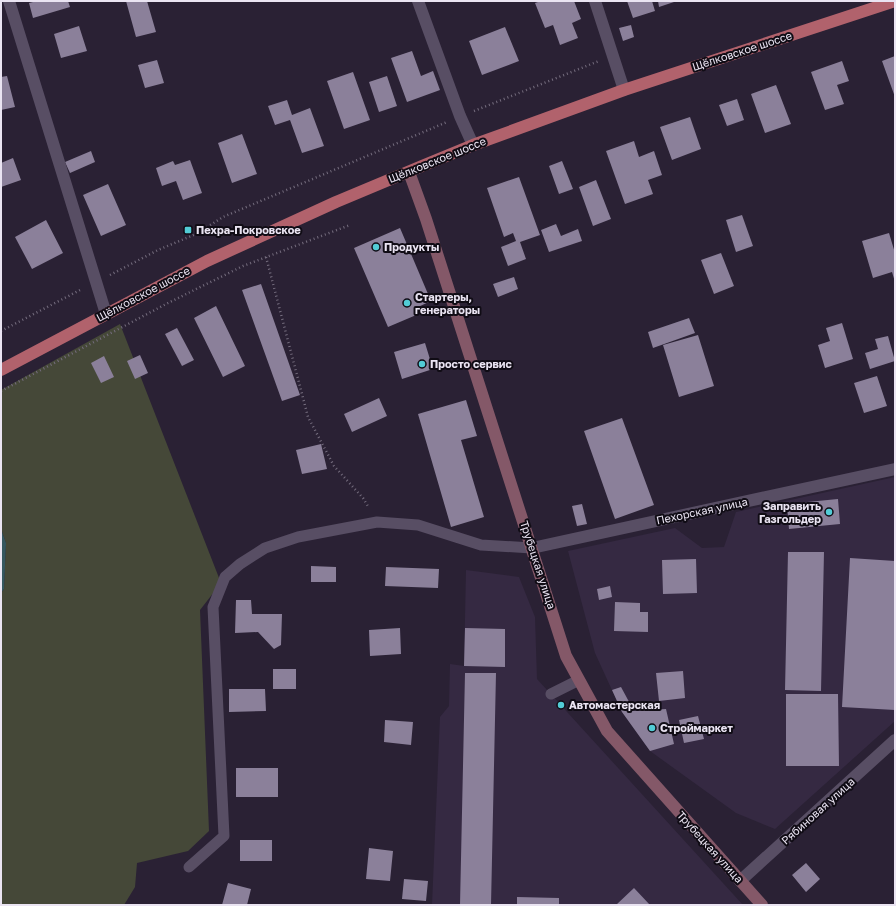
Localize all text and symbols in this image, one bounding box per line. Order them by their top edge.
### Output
street label: Щёлковское шоссе [690,28,793,73]
street label: Щёлковское шоссе [386,134,488,185]
place label: Пехра-Покровское [196,223,301,236]
marker: Пехра-Покровское [183,225,193,235]
place label: Продукты [384,240,439,253]
marker: Продукты [371,242,381,252]
street label: Щёлковское шоссе [94,263,192,324]
place label: Стартеры, генераторы [415,290,480,316]
marker: Стартеры, генераторы [402,298,412,308]
place label: Просто сервис [430,357,513,370]
marker: Просто сервис [417,359,427,369]
street label: Пехорская улица [655,494,749,527]
place label: Заправить Газгольдер [759,499,821,525]
marker: Заправить Газгольдер [824,507,834,517]
street label: Трубецкая улица [518,519,559,611]
place label: Автомастерская [569,698,660,711]
marker: Автомастерская [556,700,566,710]
place label: Строймаркет [660,721,733,734]
marker: Строймаркет [647,723,657,733]
street label: Рябиновая улица [778,774,857,847]
street label: Трубецкая улица [675,808,746,885]

